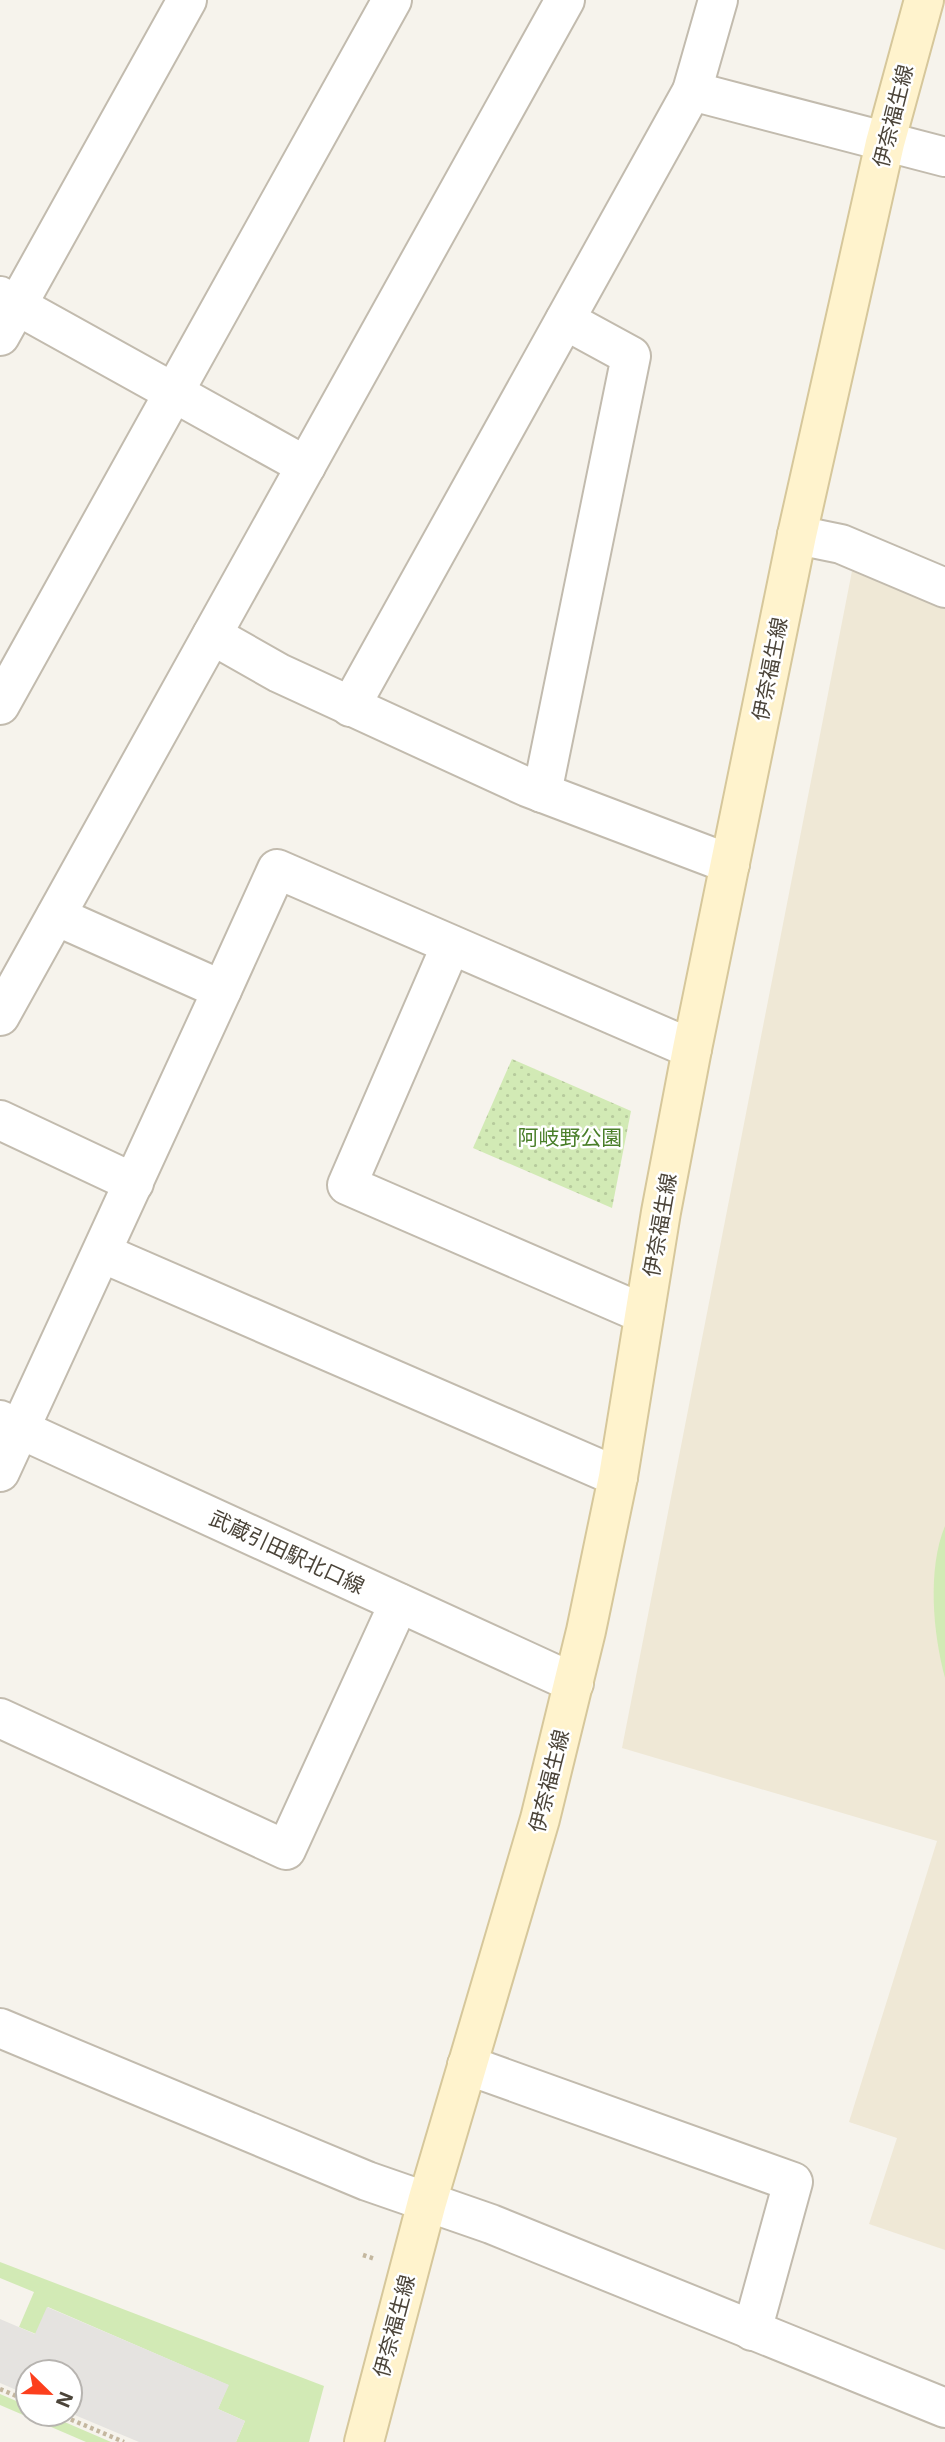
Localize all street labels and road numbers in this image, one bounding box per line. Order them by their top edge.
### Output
street label: 伊奈福生線 [868,62,918,170]
street label: 伊奈福生線 [748,615,792,723]
street label: 伊奈福生線 [639,1171,681,1279]
street label: 武蔵引田駅北口線 [206,1505,368,1599]
street label: 伊奈福生線 [524,1727,574,1835]
street label: 伊奈福生線 [368,2272,420,2380]

